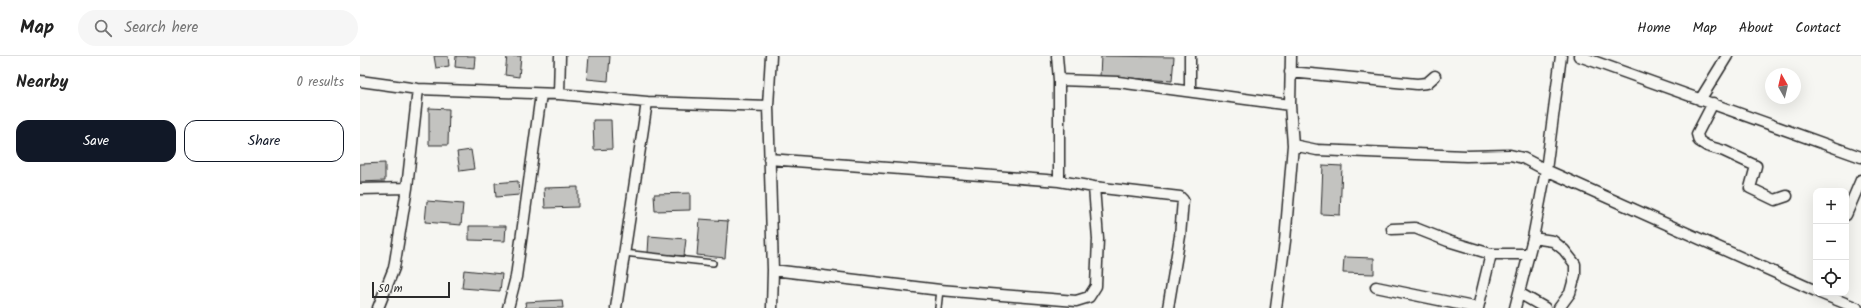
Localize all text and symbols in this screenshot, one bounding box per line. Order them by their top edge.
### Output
search box [78,10,358,46]
text: Map [20,13,54,43]
text: Search here [124,16,198,40]
icon: search [92,17,114,39]
text: Home [1637,17,1671,39]
text: Map [1693,17,1717,39]
text: About [1739,17,1773,39]
text: Contact [1795,17,1841,39]
north arrow [1765,68,1801,104]
text: Nearby [16,69,68,96]
text: 0 results [297,72,344,93]
button: Save [16,120,176,162]
button: Share [184,120,344,162]
map controls [1813,188,1849,296]
button: + [1813,188,1849,224]
button: − [1813,224,1849,260]
button: locate [1813,260,1849,296]
scale bar [372,280,450,299]
text: 50 m [378,280,403,298]

